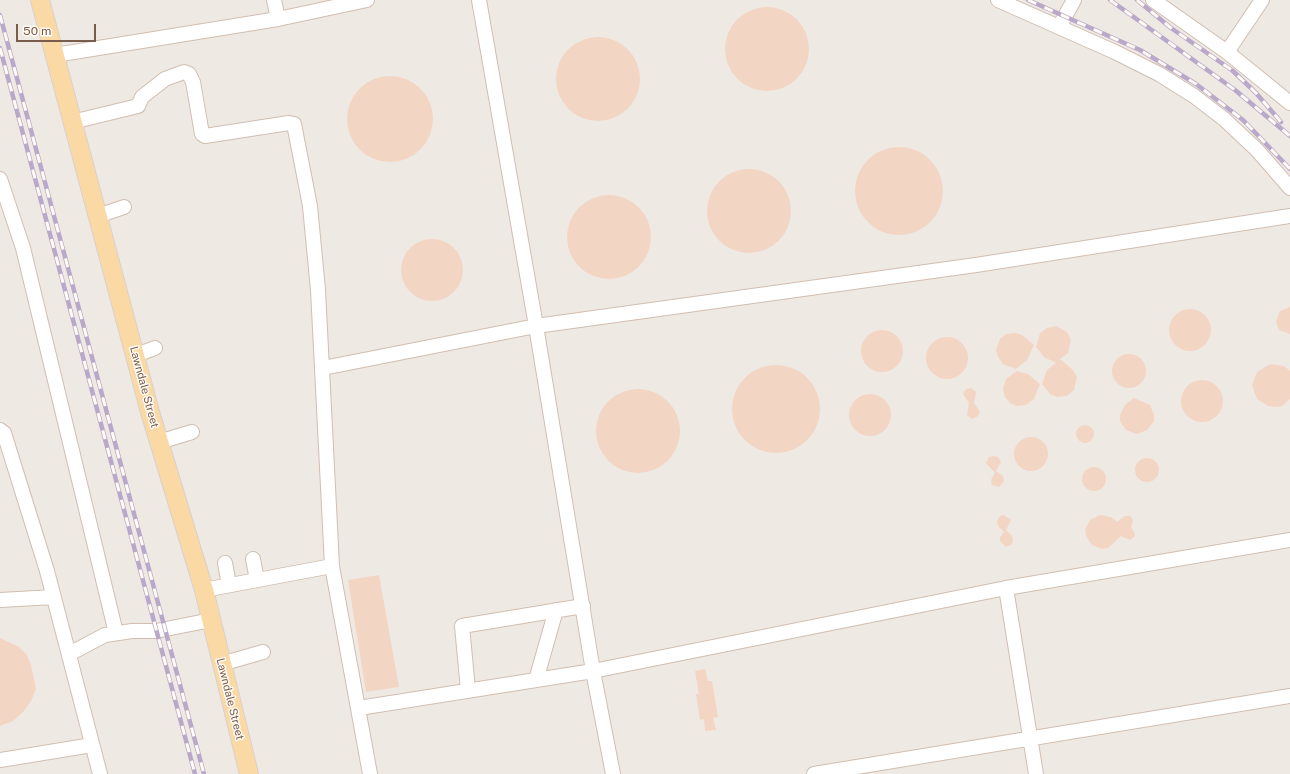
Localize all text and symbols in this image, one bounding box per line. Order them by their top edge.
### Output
scale bar [18,16,98,42]
text: 50 m [23,24,51,38]
street label: Lawndale Street [127,345,161,429]
street label: Lawndale Street [213,657,247,741]

